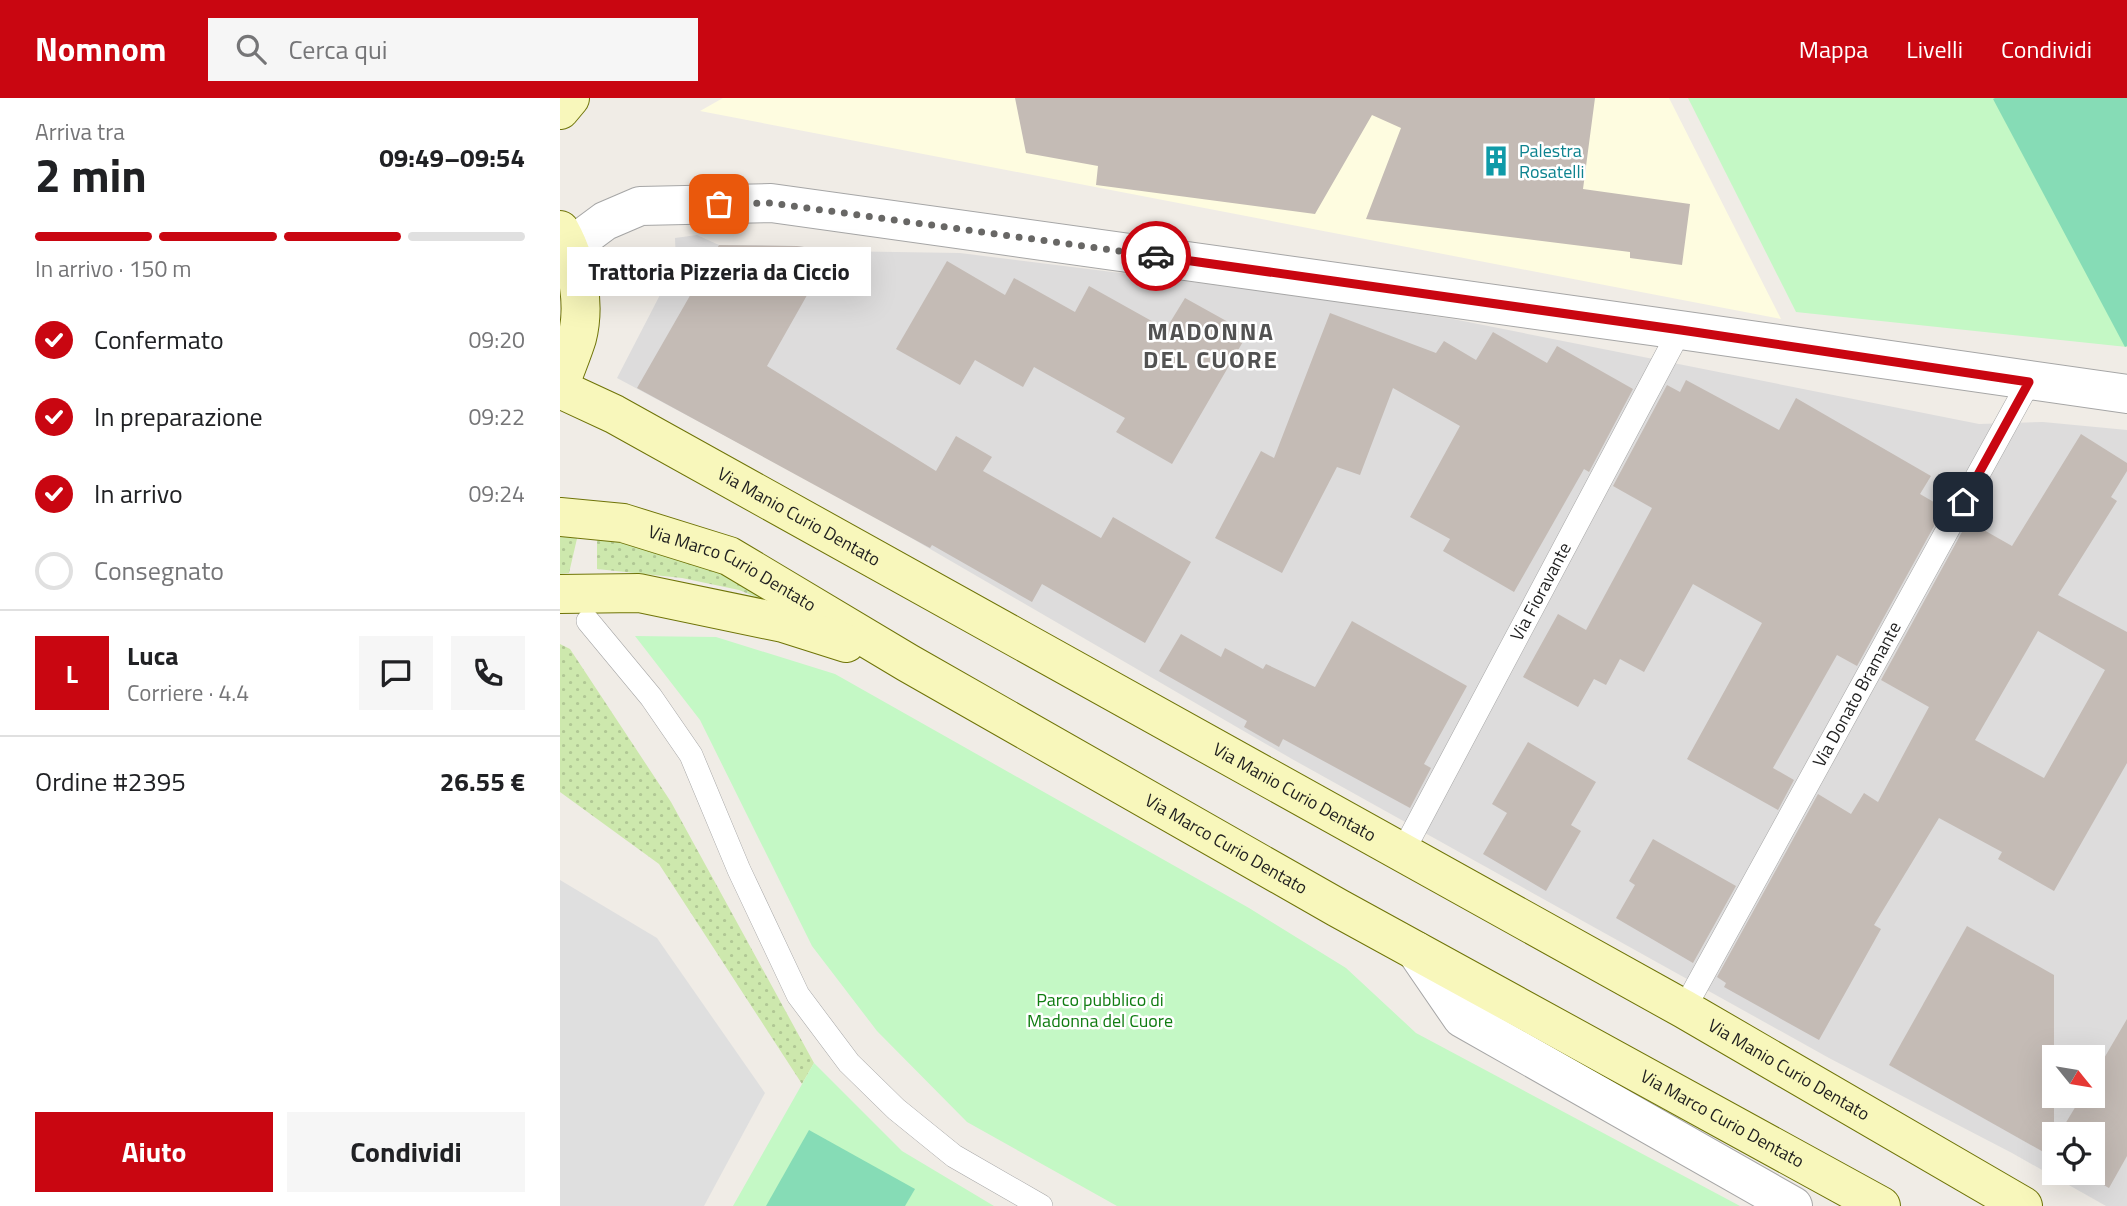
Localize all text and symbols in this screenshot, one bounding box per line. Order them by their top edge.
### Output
search box [208,18,698,81]
text: Nomnom [35,24,166,74]
icon: search [232,30,270,68]
text: Cerca qui [288,30,387,69]
text: Mappa [1799,31,1868,67]
text: Livelli [1906,31,1963,67]
text: Condividi [2001,31,2092,67]
text: Arriva tra [35,114,125,149]
place label: Palestra Rosatelli [1519,137,1584,185]
text: 09:49–09:54 [379,138,525,177]
text: 2 min [35,140,147,210]
building icon: Palestra Rosatelli [1479,144,1513,178]
pin [689,174,749,234]
icon: bag [700,185,738,223]
courier [1121,221,1191,291]
icon: car [1137,237,1175,275]
callout: Trattoria Pizzeria da Ciccio [567,246,871,295]
text: In arrivo · 150 m [35,251,192,286]
text: Trattoria Pizzeria da Ciccio [588,254,850,289]
district label: MADONNA DEL CUORE [1143,313,1279,377]
text: Confermato [94,320,224,359]
icon: check [35,321,73,359]
text: 09:20 [468,322,525,357]
text: In preparazione [94,397,263,436]
icon: check [35,398,73,436]
text: 09:22 [468,399,525,434]
street label: Via Manio Curio Dentato [713,460,886,573]
pin [1933,472,1993,532]
text: In arrivo [94,474,183,513]
icon: check [35,475,73,513]
text: 09:24 [468,476,525,511]
icon: home [1944,483,1982,521]
street label: Via Marco Curio Dentato [645,518,821,618]
street label: Via Fioravante [1503,537,1578,645]
text: Consegnato [94,551,224,590]
street label: Via Donato Bramante [1806,616,1908,772]
text: Luca [127,636,179,675]
button: chat [359,636,433,710]
button: phone [451,636,525,710]
text: L [66,654,78,693]
text: Corriere · 4.4 [127,675,249,710]
street label: Via Manio Curio Dentato [1208,736,1381,848]
text: Ordine #2395 [35,762,186,801]
text: 26.55 € [440,762,525,801]
street label: Via Marco Curio Dentato [1140,787,1313,901]
park label: Parco pubblico di Madonna del Cuore [1027,986,1173,1034]
street label: Via Manio Curio Dentato [1703,1012,1875,1127]
north arrow [2042,1045,2105,1108]
map controls [2042,1045,2105,1185]
street label: Via Marco Curio Dentato [1636,1062,1809,1174]
button: Aiuto [35,1112,273,1192]
button: Condividi [287,1112,525,1192]
button: locate [2042,1122,2105,1185]

